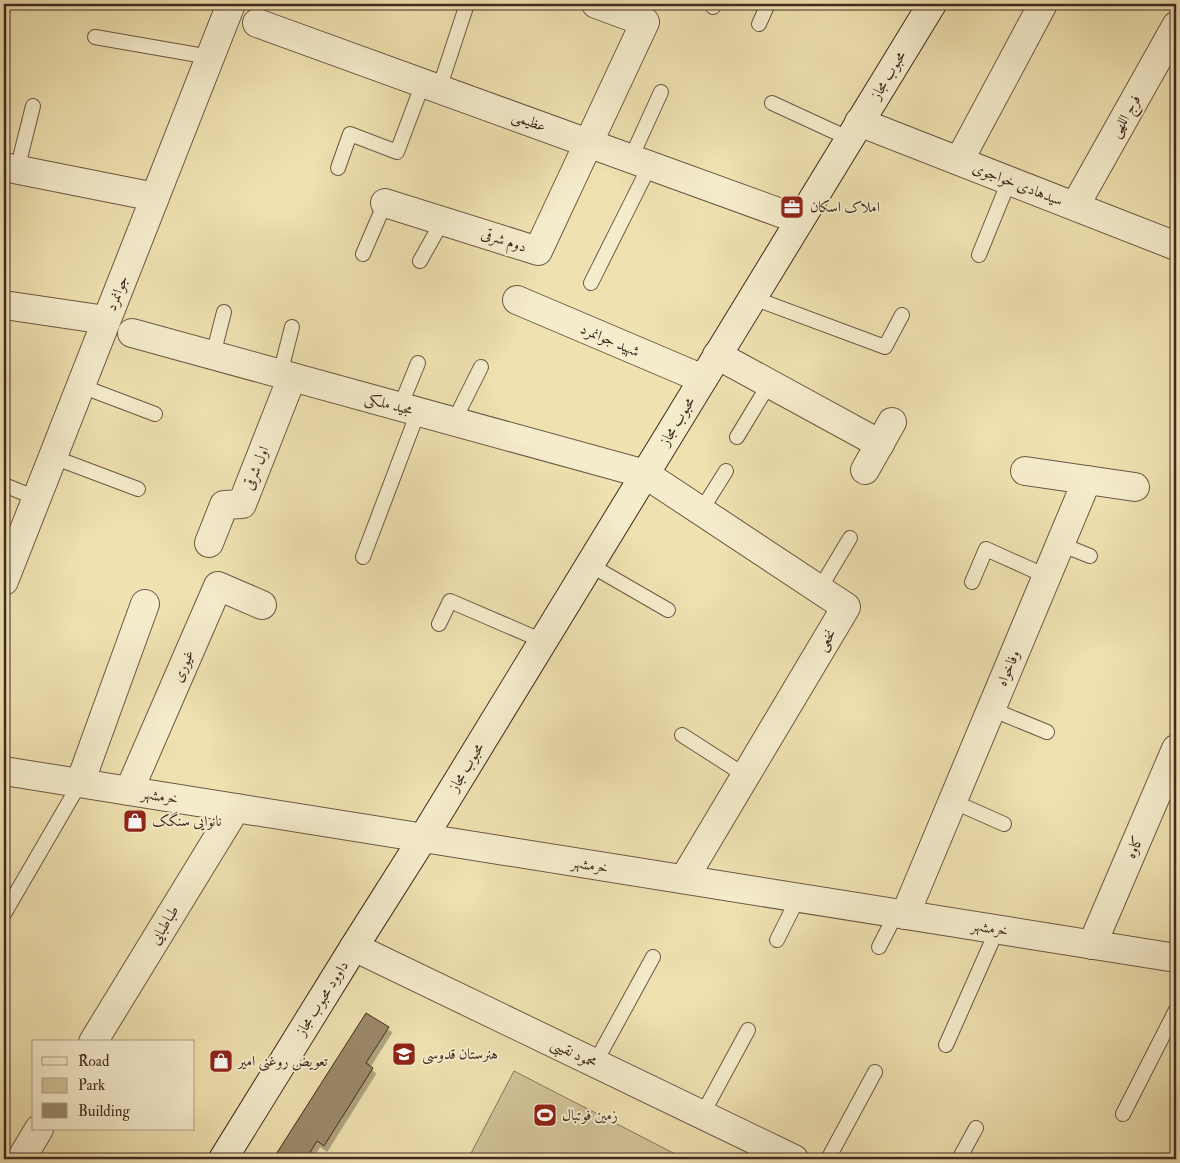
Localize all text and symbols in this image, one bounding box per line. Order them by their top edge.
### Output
street label: محبوب مجاز [865,47,910,105]
street label: فرج اللهی [1106,91,1148,143]
street label: عظیمی [509,107,548,137]
street label: سیدهادی خواجوی [970,158,1066,210]
office icon: املاک اسکان [779,194,805,220]
place label: املاک اسکان [810,198,880,217]
street label: دوم شرقی [478,224,529,260]
street label: جوانمرد [102,273,133,314]
street label: شهید جوانمرد [577,319,642,361]
street label: مجید ملکی [363,389,415,421]
street label: محبوب مجاز [654,393,699,451]
street label: اول شرقی [239,443,274,493]
street label: نخعی [812,626,841,655]
street label: غیوری [168,647,199,685]
street label: وفاخواه [992,647,1025,689]
street label: محبوب مجاز [443,739,488,797]
street label: خرمشهر [138,784,180,809]
shop icon: نانوایی سنگک [122,808,148,834]
place label: نانوایی سنگک [152,811,222,831]
street label: کاوه [1121,833,1148,862]
street label: خرمشهر [568,853,610,878]
street label: طباطبایی [145,902,183,948]
street label: خرمشهر [968,916,1010,941]
street label: داوود محبوب مجاز [291,957,353,1041]
street label: محمود نقیبی [547,1034,600,1075]
legend [32,1040,195,1130]
school or university icon: هنرستان قدوسی [391,1041,417,1067]
place label: هنرستان قدوسی [422,1045,498,1065]
shop icon: تعویض روغنی امیر [208,1048,234,1074]
text: Road [78,1052,110,1071]
place label: تعویض روغنی امیر [236,1052,328,1072]
text: Park [78,1076,105,1095]
text: Building [78,1102,130,1121]
sports icon: زمین فوتبال [532,1102,558,1128]
place label: زمین فوتبال [562,1106,618,1125]

